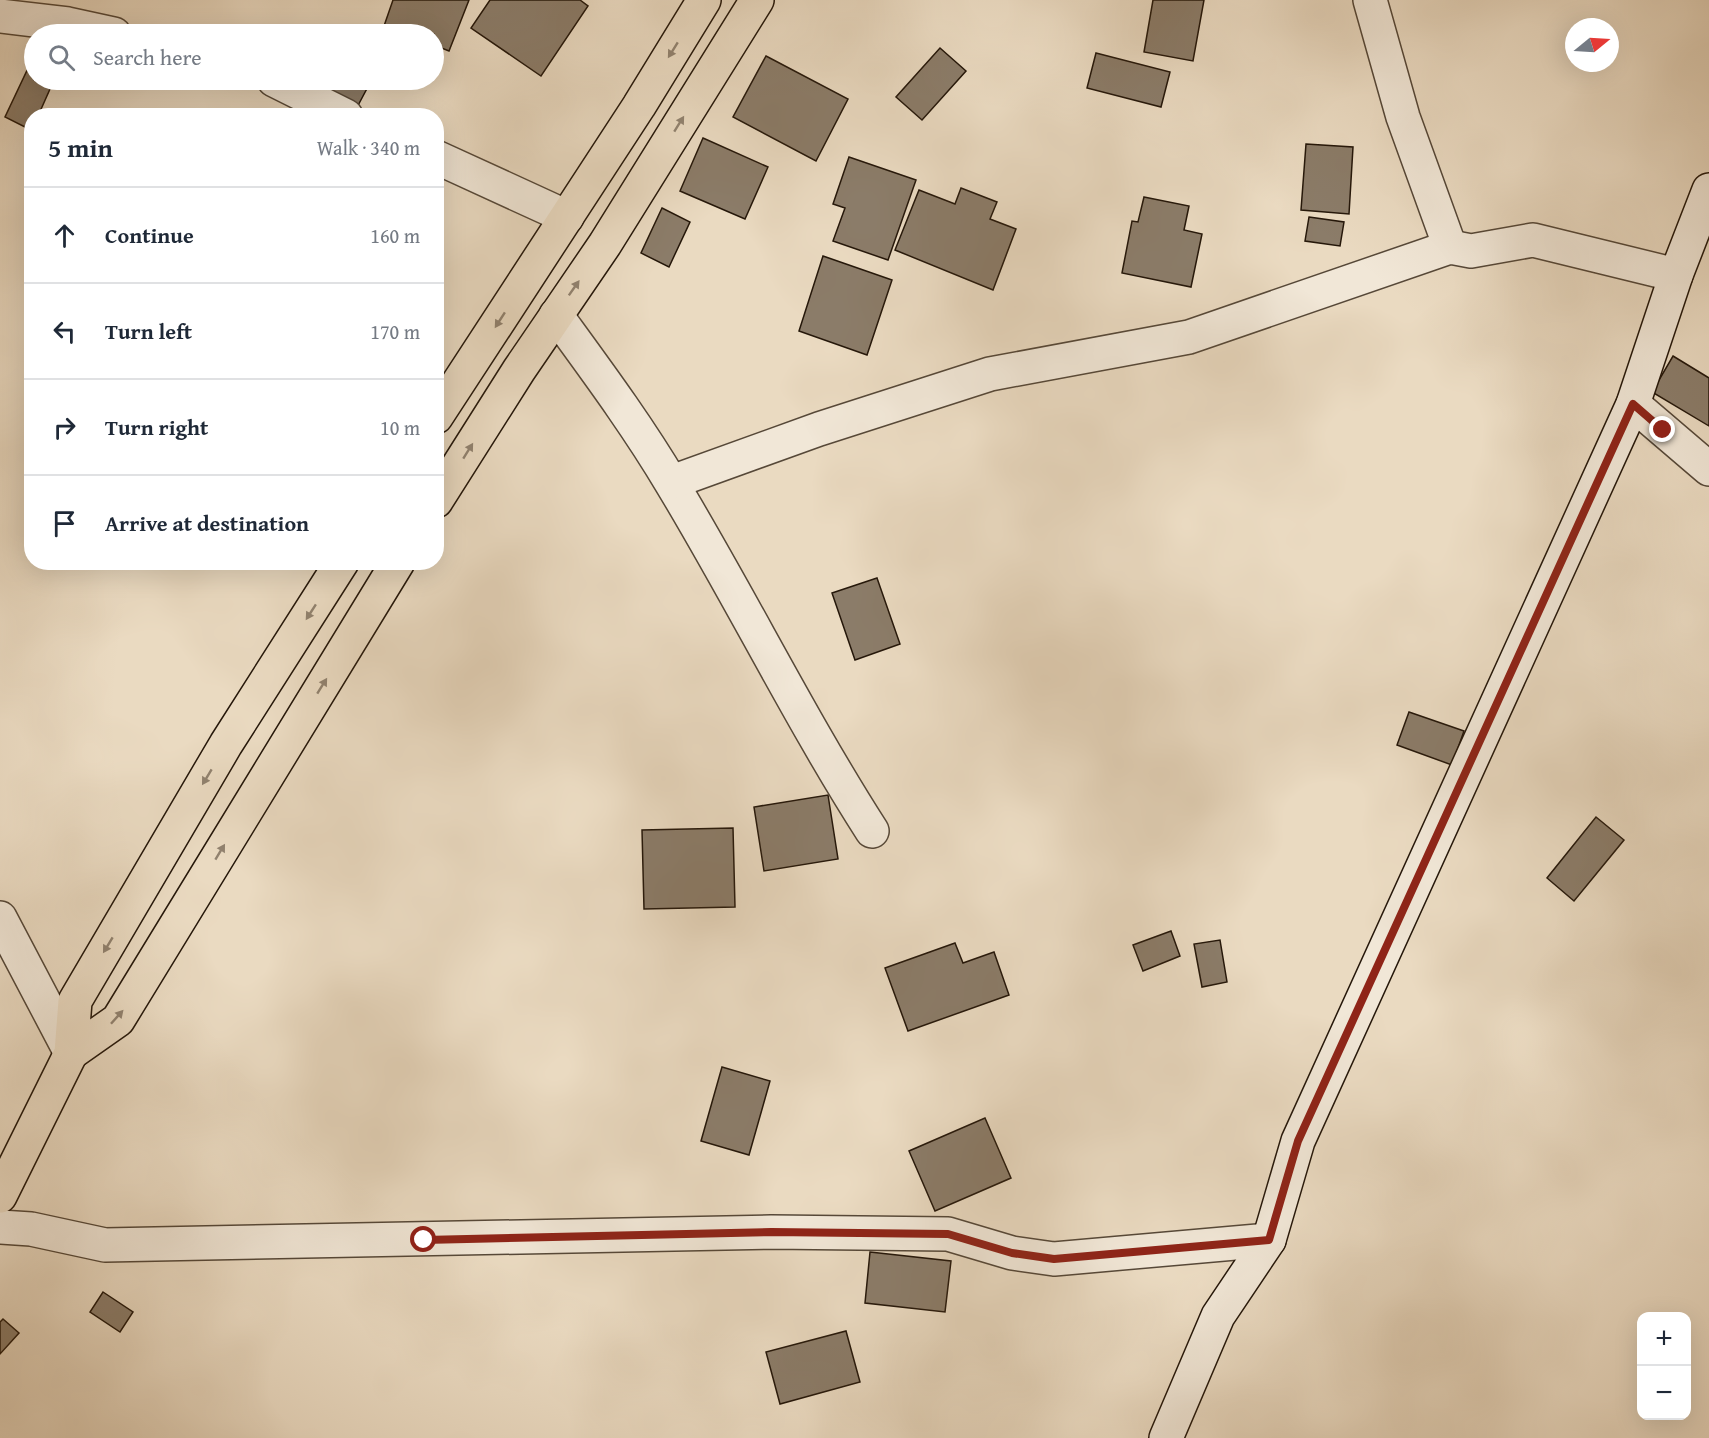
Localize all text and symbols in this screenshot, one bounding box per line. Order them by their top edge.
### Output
north arrow [1565,18,1619,72]
search box [24,24,444,90]
icon: search [45,41,78,74]
text: Search here [93,41,202,73]
one-way arrow [668,42,679,58]
one-way arrow [673,116,684,132]
text: 5 min [48,128,113,167]
text: Walk · 340 m [317,133,420,162]
icon: ahead [48,219,81,252]
text: Continue [105,219,194,251]
text: 160 m [370,221,420,250]
one-way arrow [568,280,579,296]
one-way arrow [494,312,505,328]
icon: left [48,315,81,348]
text: Turn left [105,315,192,347]
text: 170 m [370,317,420,346]
icon: right [48,411,81,444]
text: Turn right [105,411,208,443]
text: 10 m [380,413,420,442]
route end [1649,416,1675,442]
one-way arrow [462,443,473,460]
icon: arrive [48,507,81,540]
text: Arrive at destination [105,507,309,539]
one-way arrow [305,604,316,620]
one-way arrow [316,678,327,694]
one-way arrow [201,769,212,785]
one-way arrow [215,843,225,860]
one-way arrow [102,937,113,953]
one-way arrow [110,1010,124,1025]
route start [410,1226,436,1252]
map controls [1637,1312,1691,1420]
button: + [1637,1312,1691,1366]
button: − [1637,1366,1691,1420]

